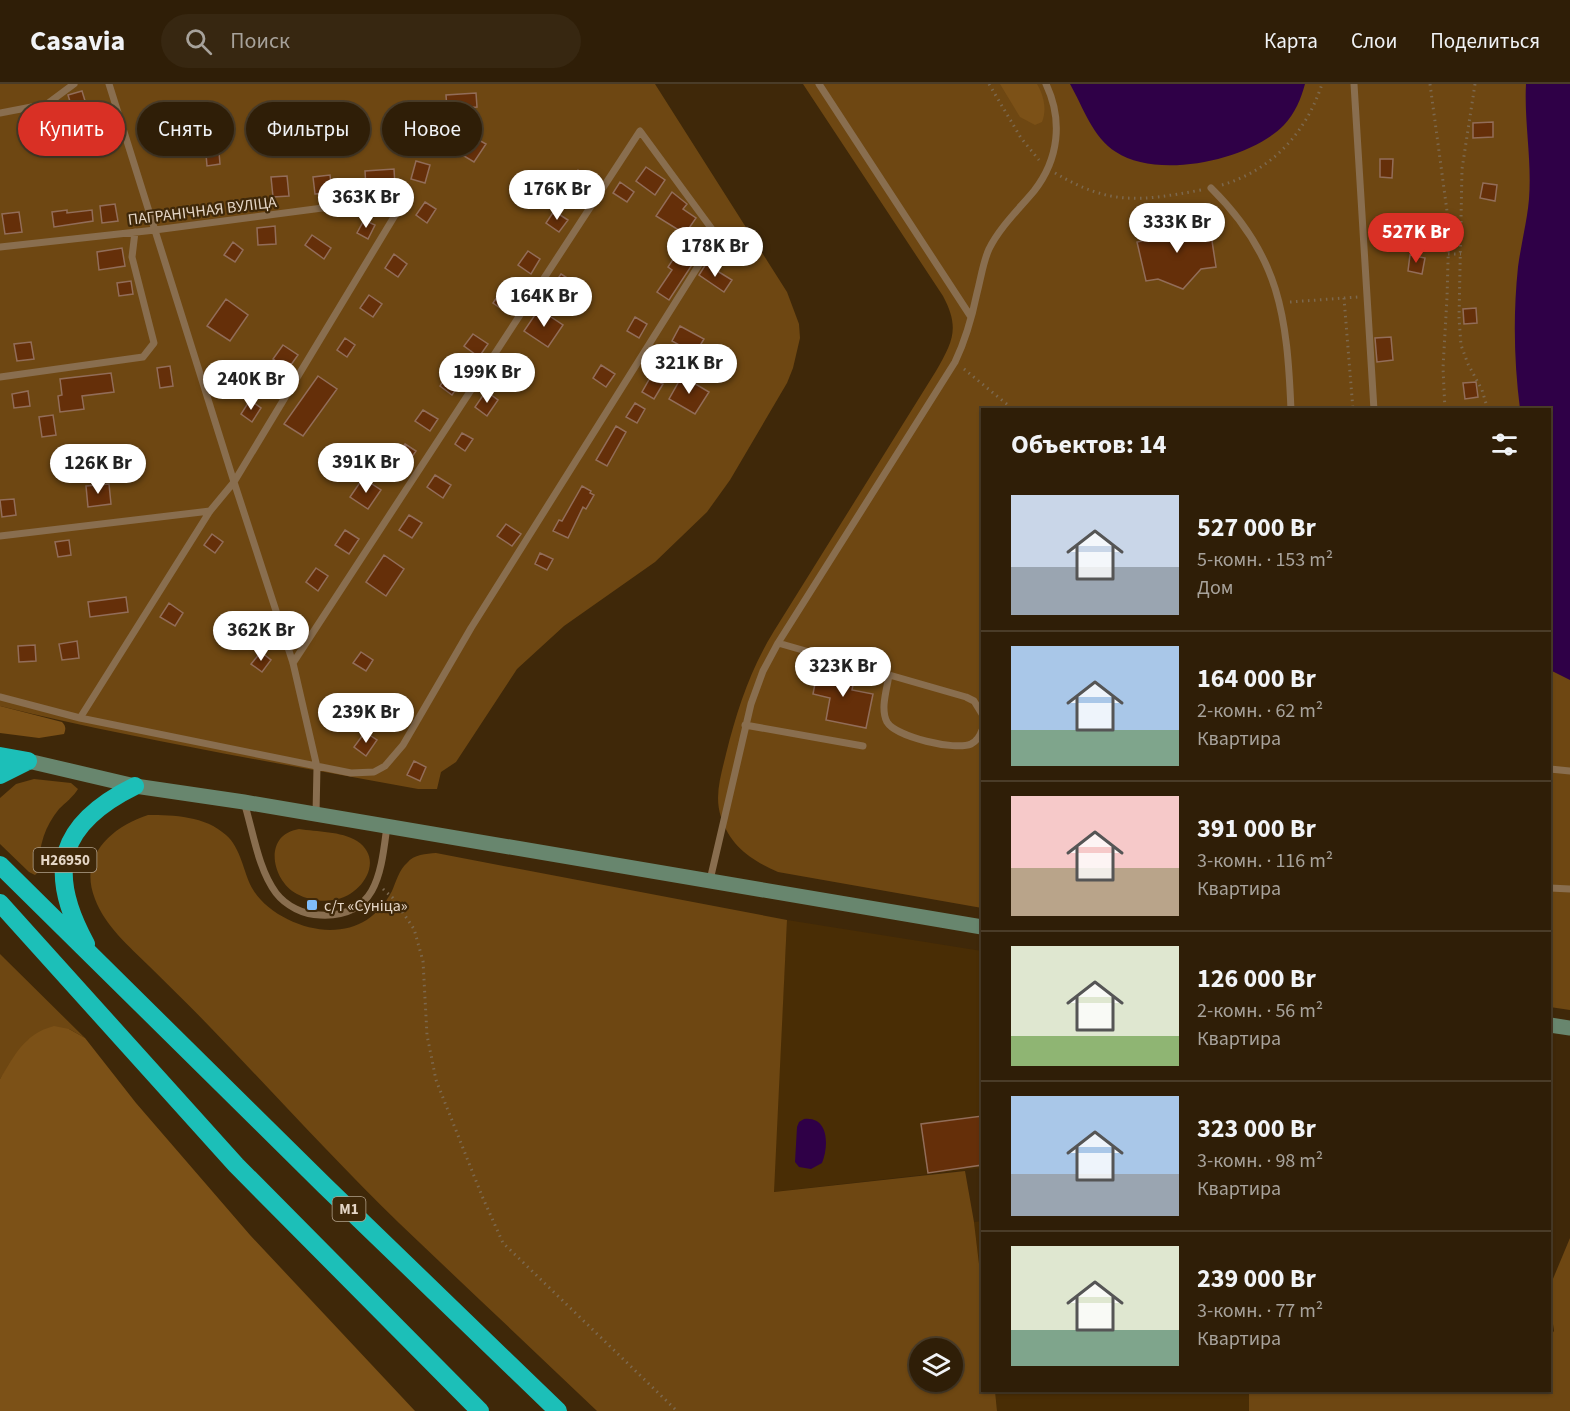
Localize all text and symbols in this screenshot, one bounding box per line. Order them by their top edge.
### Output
search box [161,14,581,68]
text: Casavia [30,21,125,61]
icon: search [182,25,215,58]
text: Поиск [230,25,290,57]
text: Карта [1264,26,1318,56]
text: Слои [1351,26,1397,56]
text: Поделиться [1430,26,1540,56]
chip: Купить [18,102,125,156]
chip: Снять [137,102,234,156]
chip: Фильтры [246,102,370,156]
chip: Новое [382,102,482,156]
pin: 176K Br [502,170,612,221]
text: 176K Br [523,175,591,203]
pin: 363K Br [311,178,421,229]
text: 363K Br [332,183,400,211]
street label: ПАГРАНІЧНАЯ ВУЛІЦА [126,191,278,231]
pin: 333K Br [1122,203,1232,254]
text: 333K Br [1143,208,1211,236]
pin: 527K Br [1361,213,1471,264]
text: 527K Br [1382,218,1450,246]
pin: 178K Br [660,227,770,278]
text: 178K Br [681,232,749,260]
pin: 164K Br [489,277,599,328]
text: 164K Br [510,282,578,310]
pin: 321K Br [634,344,744,395]
text: 321K Br [655,349,723,377]
pin: 199K Br [432,353,542,404]
text: 199K Br [453,358,521,386]
pin: 240K Br [196,360,306,411]
text: 240K Br [217,365,285,393]
text: Объектов: 14 [1011,426,1167,463]
icon: filters [1488,428,1521,461]
pin: 391K Br [311,443,421,494]
pin: 126K Br [43,444,153,495]
text: 391K Br [332,448,400,476]
text: 126K Br [64,449,132,477]
text: 527 000 Br [1197,509,1316,546]
icon: home [1059,519,1131,591]
text: 5-комн. · 153 m² [1197,546,1333,574]
text: Дом [1197,574,1233,602]
pin: 362K Br [206,611,316,662]
text: 362K Br [227,616,295,644]
pin: 323K Br [788,647,898,698]
text: 323K Br [809,652,877,680]
text: 164 000 Br [1197,660,1316,697]
icon: home [1059,670,1131,742]
pin: 239K Br [311,693,421,744]
text: 2-комн. · 62 m² [1197,697,1323,725]
text: 239K Br [332,698,400,726]
text: Квартира [1197,725,1281,753]
text: 391 000 Br [1197,810,1316,847]
icon: home [1059,820,1131,892]
text: 3-комн. · 116 m² [1197,847,1333,875]
road number: Н26950 [34,848,97,872]
text: Квартира [1197,875,1281,903]
place label: с/т «Суніца» [324,895,408,917]
marker: с/т «Суніца» [305,898,319,912]
text: 126 000 Br [1197,960,1316,997]
icon: home [1059,970,1131,1042]
text: 2-комн. · 56 m² [1197,997,1323,1025]
text: Квартира [1197,1025,1281,1053]
text: 323 000 Br [1197,1110,1316,1147]
icon: home [1059,1120,1131,1192]
text: 3-комн. · 98 m² [1197,1147,1323,1175]
text: Квартира [1197,1175,1281,1203]
road number: М1 [332,1197,366,1221]
text: 239 000 Br [1197,1260,1316,1297]
icon: home [1059,1270,1131,1342]
text: 3-комн. · 77 m² [1197,1297,1323,1325]
text: Квартира [1197,1325,1281,1353]
map controls [909,1338,963,1392]
button: layers [909,1338,963,1392]

